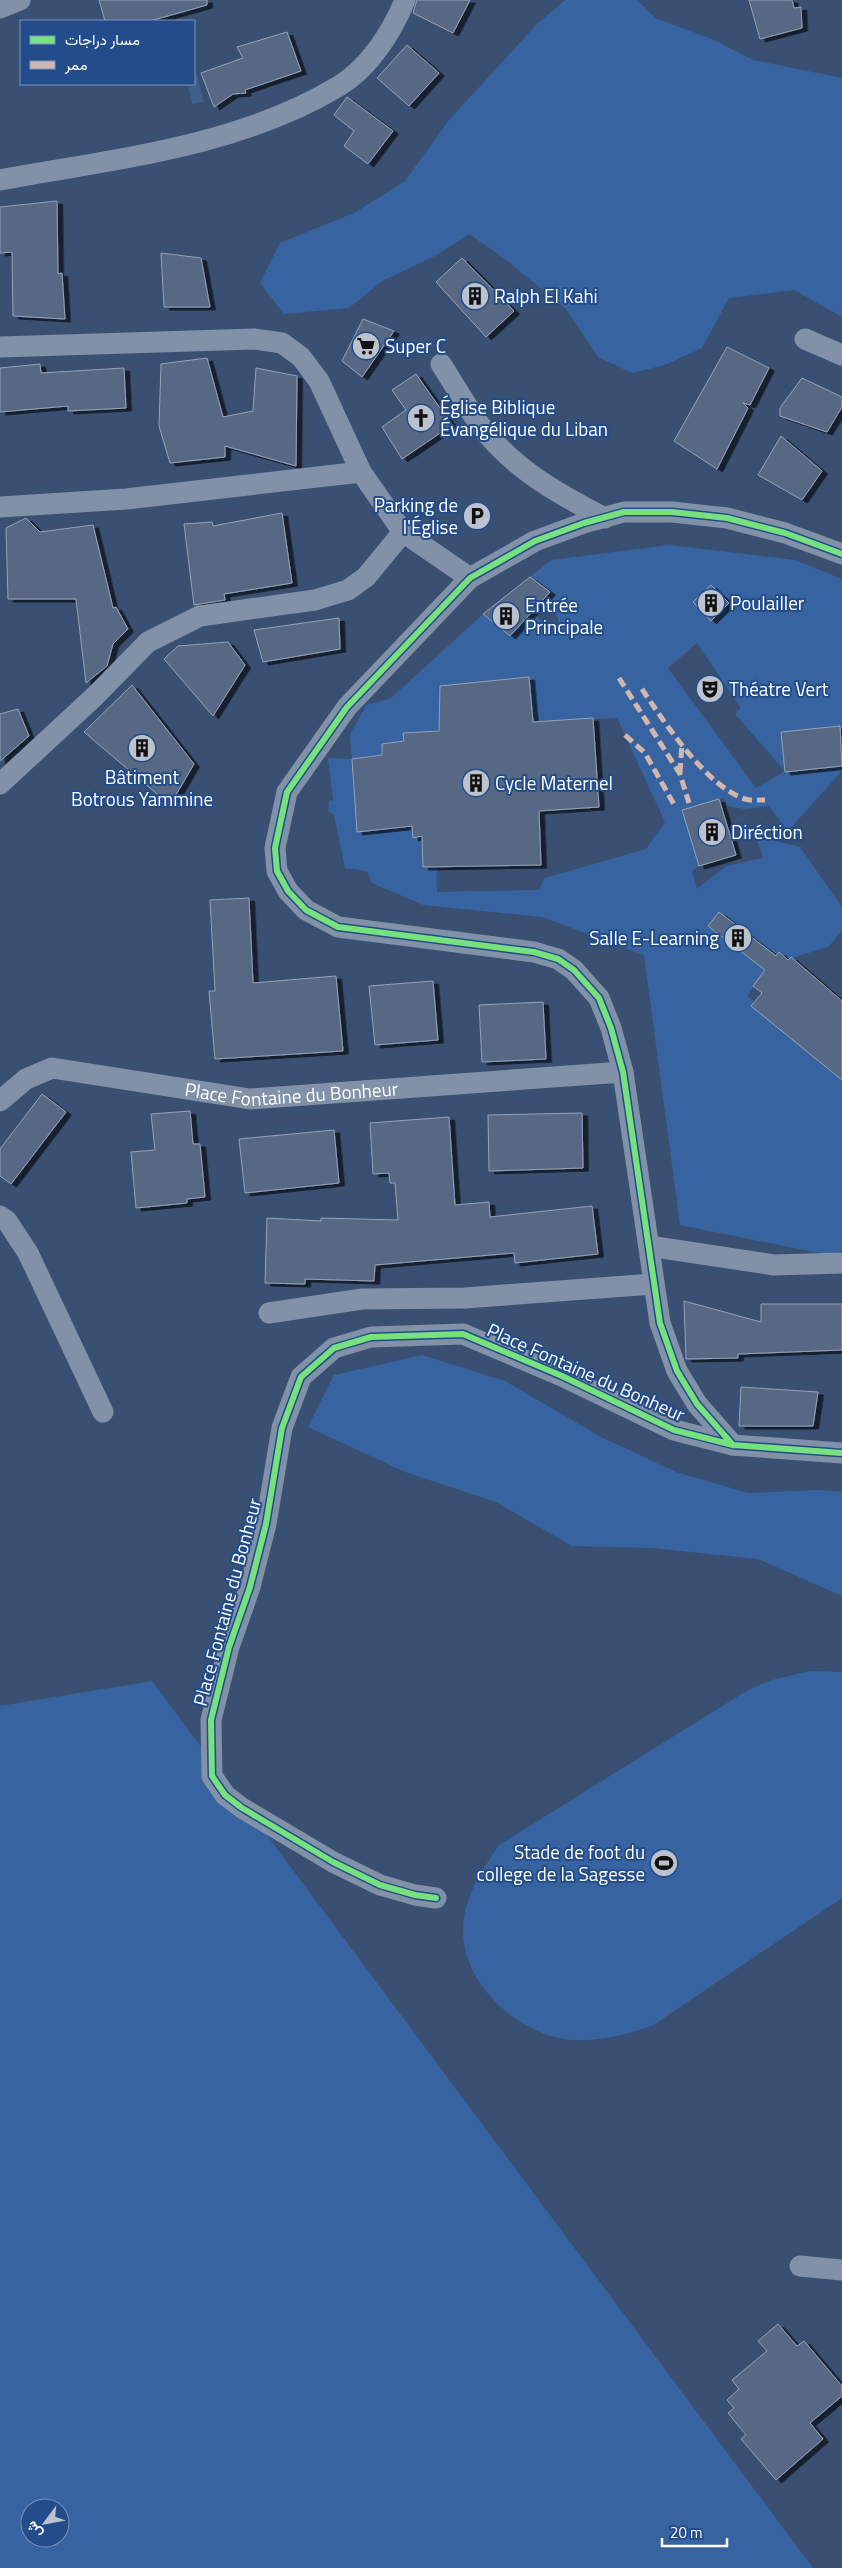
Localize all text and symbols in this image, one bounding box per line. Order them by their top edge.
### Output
legend [20,20,195,85]
text: مسار دراجات [65,28,140,51]
text: ممر [64,53,87,76]
building icon: Ralph El Kahi [460,281,490,311]
place label: Ralph El Kahi [494,281,598,310]
supermarket icon: Super C [351,331,381,361]
place label: Super C [385,331,446,360]
place label: Église Biblique Évangélique du Liban [440,392,608,443]
church icon: Église Biblique Évangélique du Liban [406,403,436,433]
place label: Parking de l'Église [374,490,458,541]
parking icon: Parking de l'Église [462,501,492,531]
building icon: Poulailler [696,588,726,618]
place label: Poulailler [730,588,805,617]
place label: Entrée Principale [525,590,603,641]
building icon: Entrée Principale [491,601,521,631]
theatre icon: Théatre Vert [695,674,725,704]
place label: Théatre Vert [729,674,829,703]
building icon: Bâtiment Botrous Yammine [127,733,157,763]
place label: Bâtiment Botrous Yammine [71,762,213,813]
building icon: Cycle Maternel [461,768,491,798]
place label: Cycle Maternel [495,768,613,797]
building icon: Diréction [697,817,727,847]
place label: Diréction [731,817,803,846]
place label: Salle E-Learning [589,923,719,952]
building icon: Salle E-Learning [723,923,753,953]
street label: Place Fontaine du Bonheur [183,1073,399,1113]
street label: Place Fontaine du Bonheur [483,1315,690,1428]
street label: Place Fontaine du Bonheur [185,1494,268,1709]
place label: Stade de foot du college de la Sagesse [477,1837,645,1888]
sports icon: Stade de foot du college de la Sagesse [649,1848,679,1878]
north arrow [20,2498,70,2548]
scale bar [662,2516,727,2548]
text: ش [20,2517,47,2543]
text: 20 m [670,2521,703,2544]

